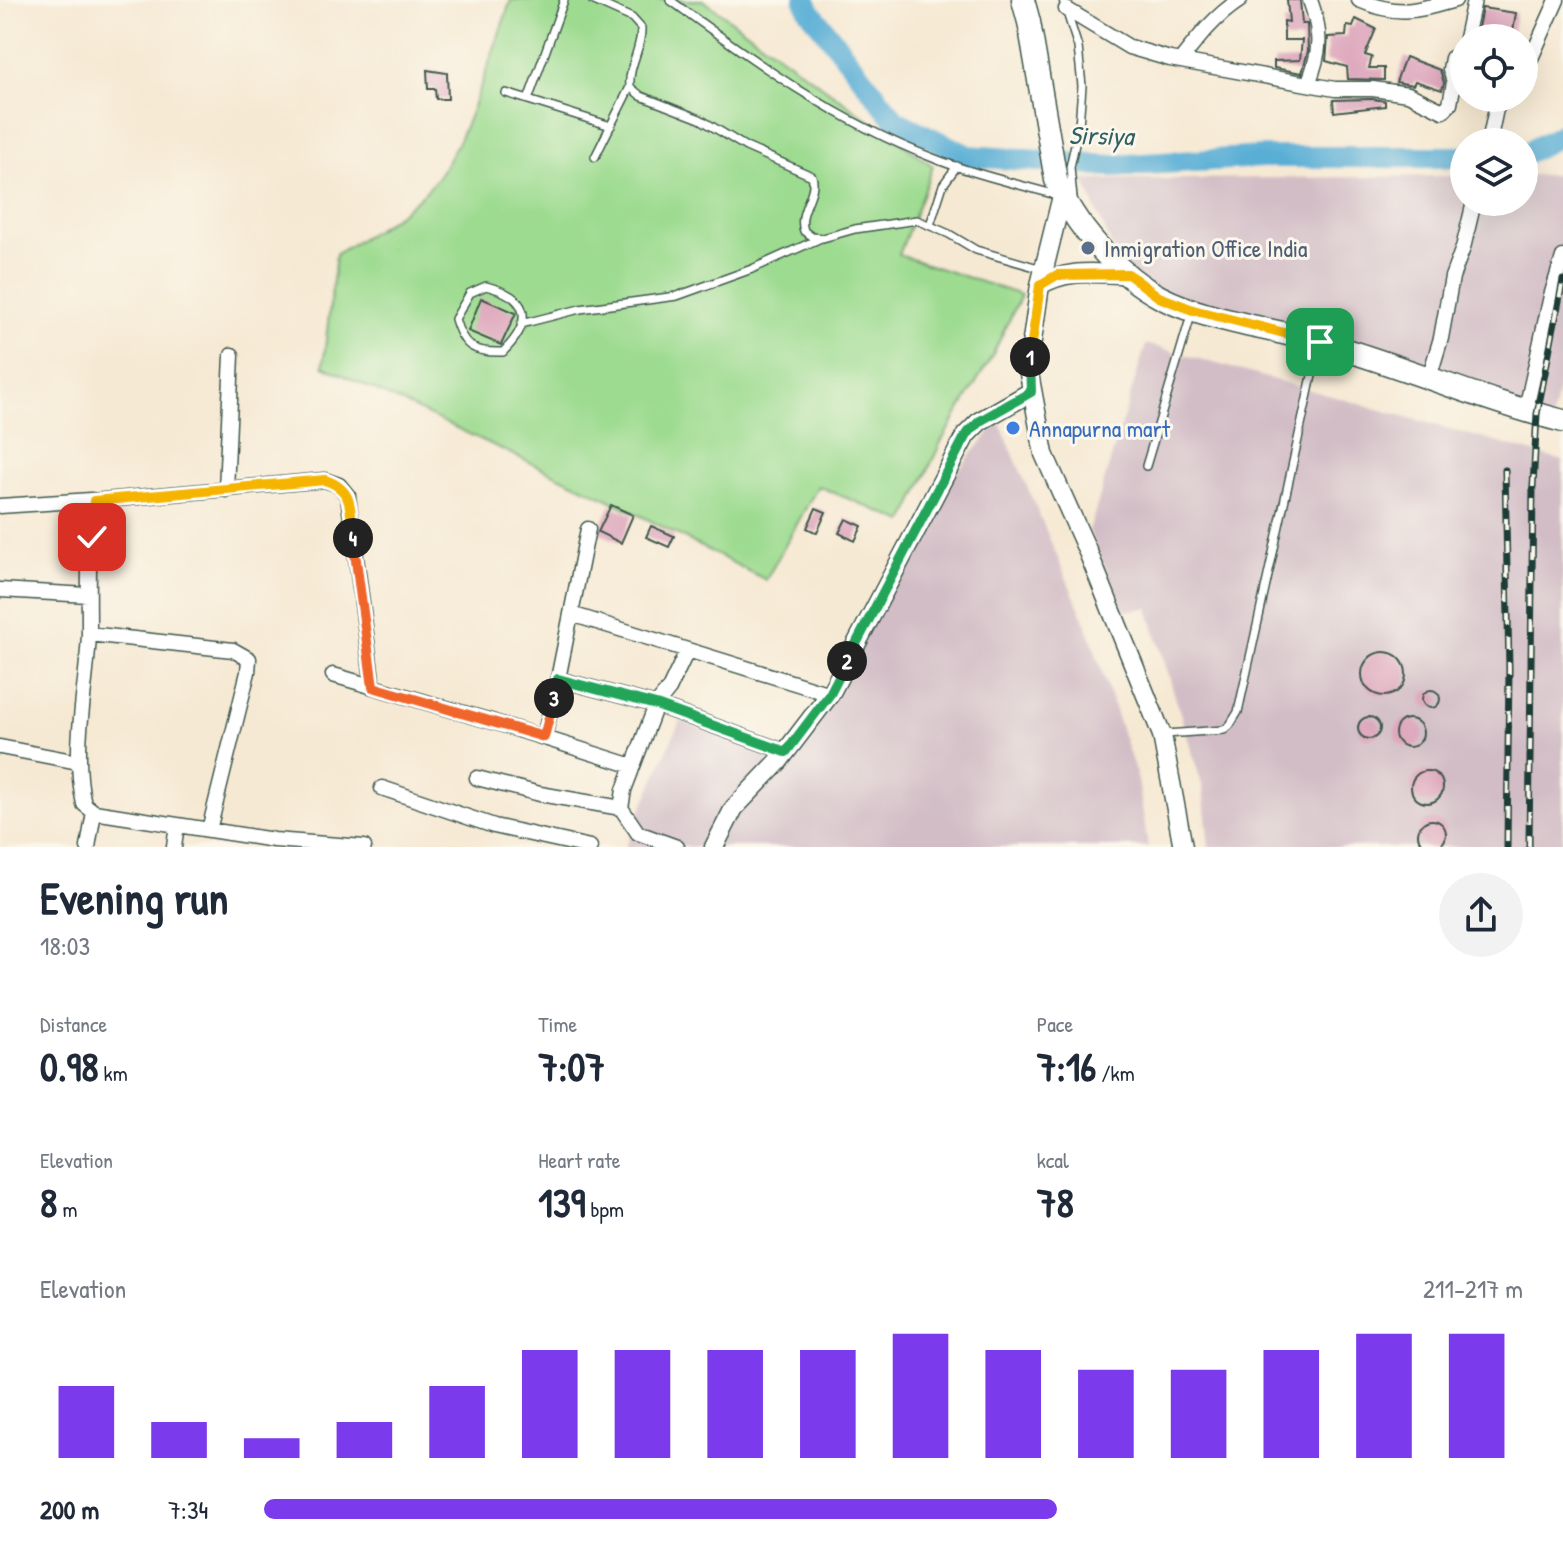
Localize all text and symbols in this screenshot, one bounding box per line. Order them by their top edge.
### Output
map controls [1450,24,1538,216]
button: locate [1450,24,1538,112]
water label: Sirsiya [1068,117,1137,154]
button: layers [1450,128,1538,216]
place label: Inmigration Office India [1104,232,1308,264]
marker: Inmigration Office India [1079,239,1097,257]
pin [1286,308,1354,376]
icon: arrive [1298,320,1342,364]
pin: 1 [1010,337,1050,377]
text: 1 [1026,342,1034,372]
place label: Annapurna mart [1029,412,1171,444]
marker: Annapurna mart [1004,419,1022,437]
pin [58,503,126,571]
icon: check [70,515,114,559]
pin: 4 [333,518,373,558]
text: 4 [349,523,357,553]
pin: 2 [827,641,867,681]
text: 2 [842,646,852,676]
pin: 3 [534,678,574,718]
text: 3 [549,683,559,713]
text: Evening run [40,868,228,928]
button: share [1439,873,1523,957]
text: 18:03 [40,928,90,963]
text: Distance [40,1009,107,1039]
text: Time [538,1009,577,1039]
text: Pace [1037,1009,1073,1039]
text: 0.98 [40,1039,98,1093]
text: 7:07 [538,1039,605,1093]
text: 7:16 [1037,1039,1096,1093]
text: km [98,1058,128,1088]
text: /km [1096,1058,1135,1088]
text: Elevation [40,1145,113,1175]
text: Heart rate [538,1145,621,1175]
text: kcal [1037,1145,1069,1175]
text: 8 [40,1175,57,1229]
text: 139 [538,1175,585,1229]
text: 78 [1037,1175,1074,1229]
text: m [57,1194,77,1224]
text: bpm [585,1194,624,1224]
text: Elevation [40,1271,126,1306]
text: 211–217 m [1423,1271,1523,1306]
text: 200 m [40,1492,99,1527]
text: 7:34 [168,1492,208,1527]

